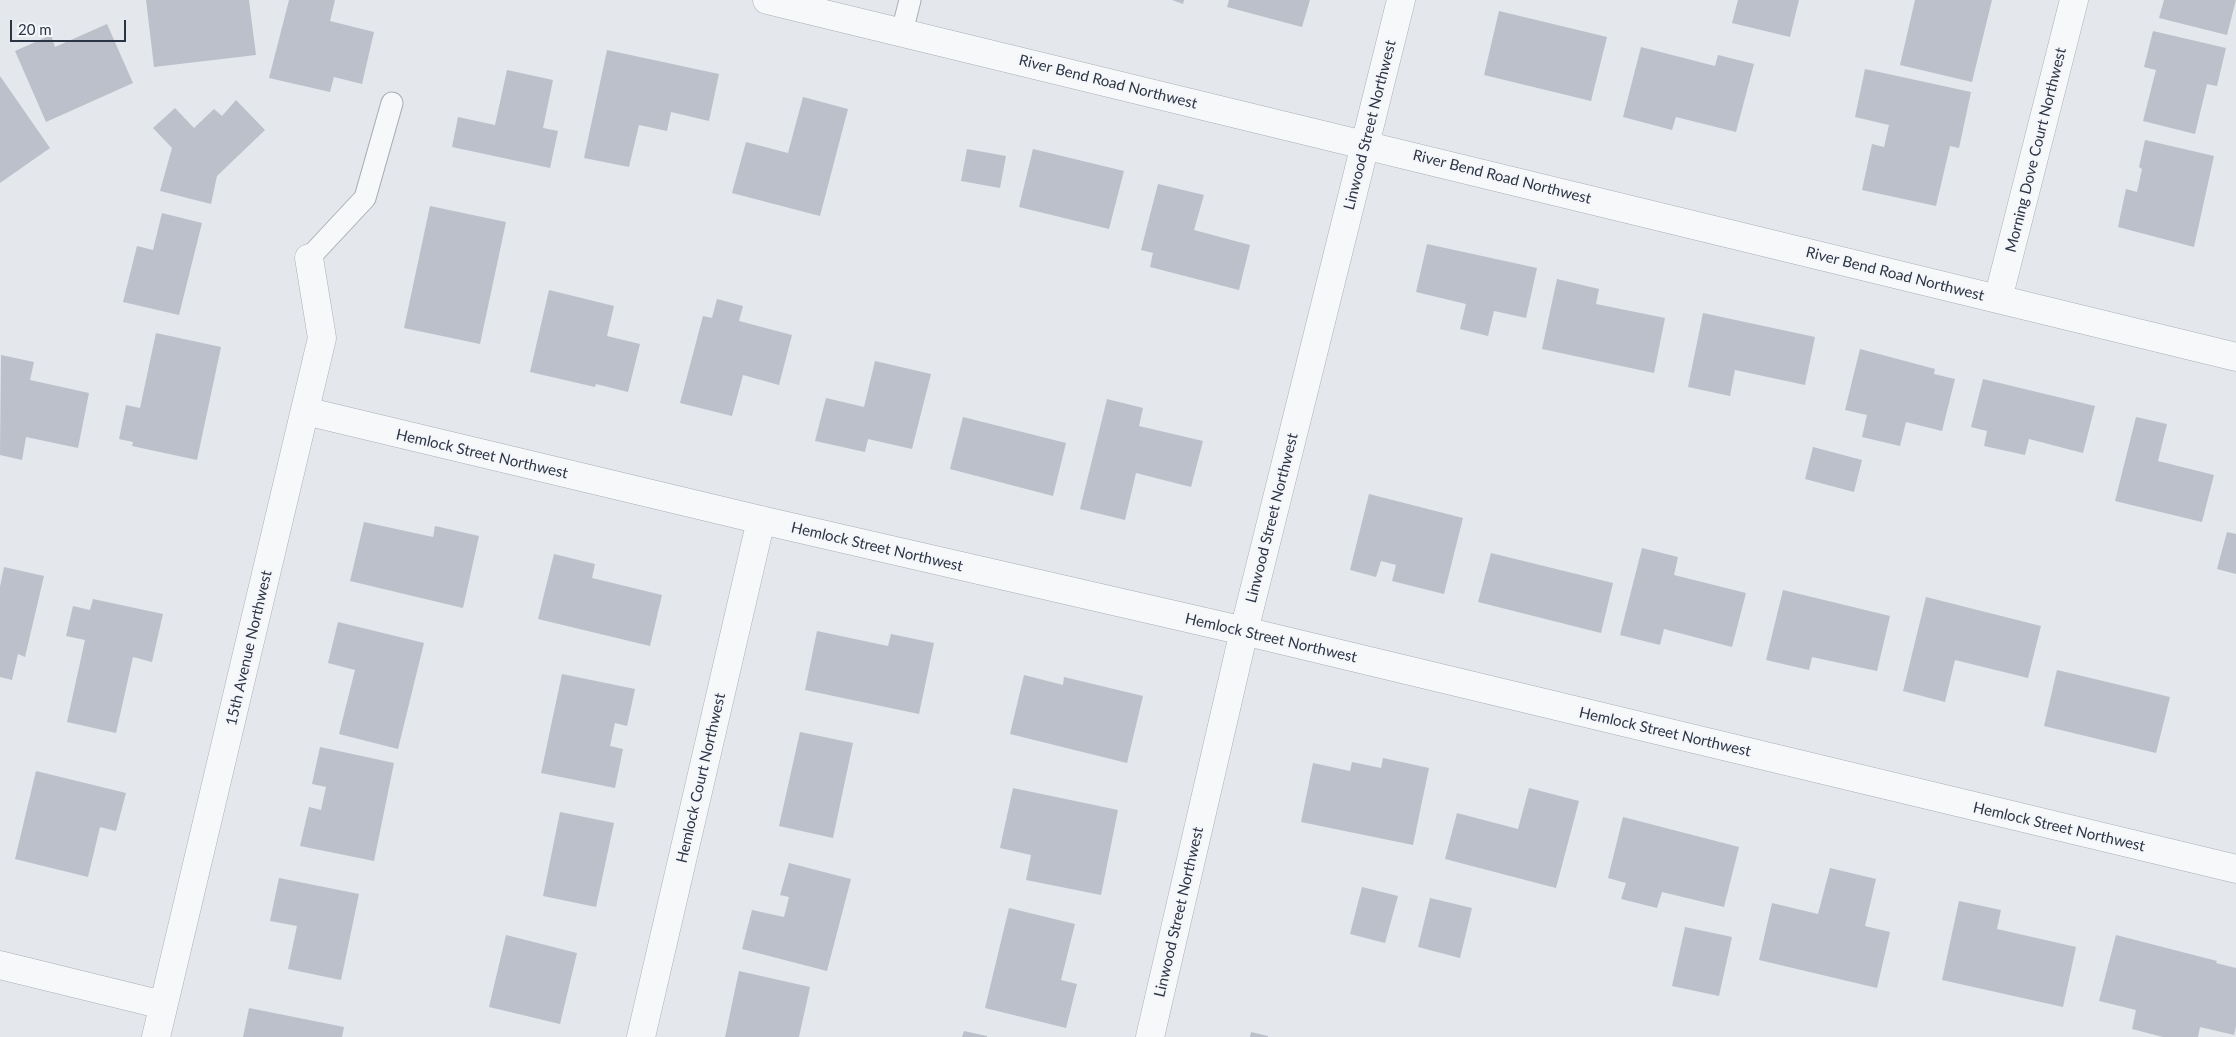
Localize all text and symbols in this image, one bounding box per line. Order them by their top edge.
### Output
scale bar [12,10,129,42]
text: 20 m [18,20,52,38]
street label: Linwood Street Northwest [1340,38,1400,212]
street label: Morning Dove Court Northwest [2002,46,2070,254]
street label: River Bend Road Northwest [1017,51,1199,113]
street label: River Bend Road Northwest [1411,146,1593,208]
street label: River Bend Road Northwest [1804,243,1986,305]
street label: Hemlock Street Northwest [394,425,570,483]
street label: Linwood Street Northwest [1242,431,1302,605]
street label: Hemlock Street Northwest [789,518,965,576]
street label: 15th Avenue Northwest [222,569,276,727]
street label: Hemlock Street Northwest [1183,609,1359,667]
street label: Hemlock Court Northwest [673,691,729,865]
street label: Hemlock Street Northwest [1577,703,1753,761]
street label: Hemlock Street Northwest [1971,798,2147,856]
street label: Linwood Street Northwest [1151,825,1207,999]

